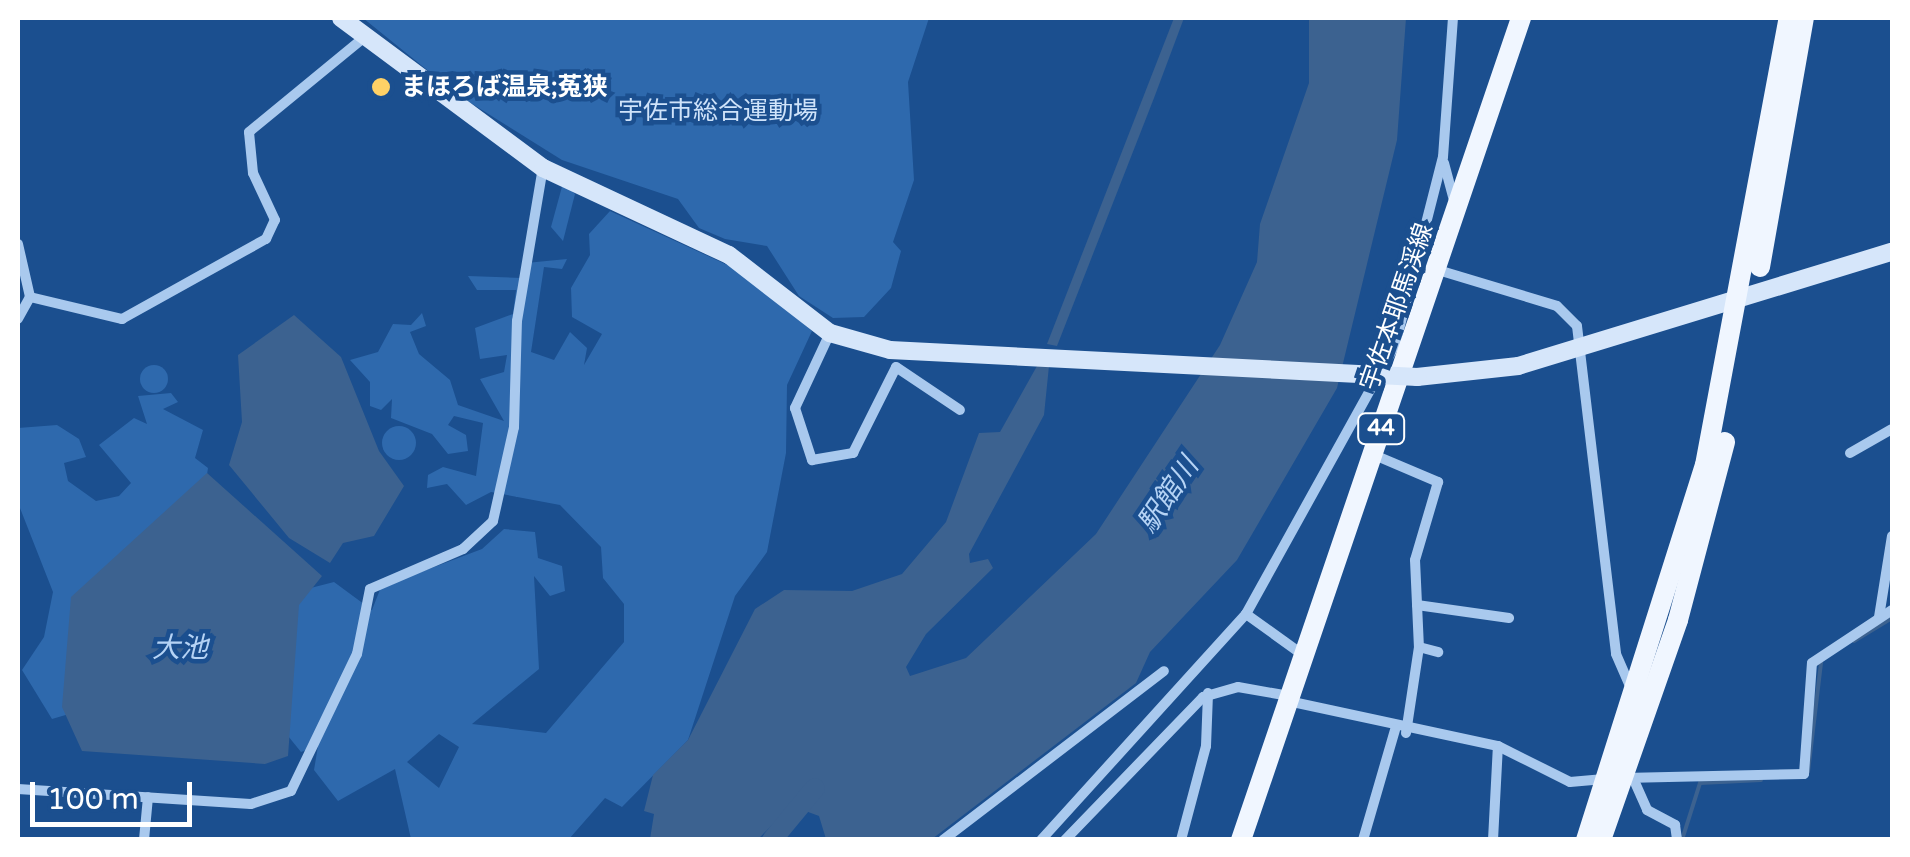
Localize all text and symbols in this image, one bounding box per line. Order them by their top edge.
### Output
place label: まほろば温泉;菟狭 [401,72,607,102]
marker: まほろば温泉;菟狭 [370,76,392,98]
park label: 宇佐市総合運動場 [618,96,818,126]
street label: 宇佐本耶馬渓線 [1354,219,1440,395]
road number: 44 [1356,412,1406,446]
water label: 駅館川 [1131,451,1205,539]
water label: 大池 [152,631,208,665]
scale bar [35,762,198,824]
text: 100 m [47,781,139,818]

